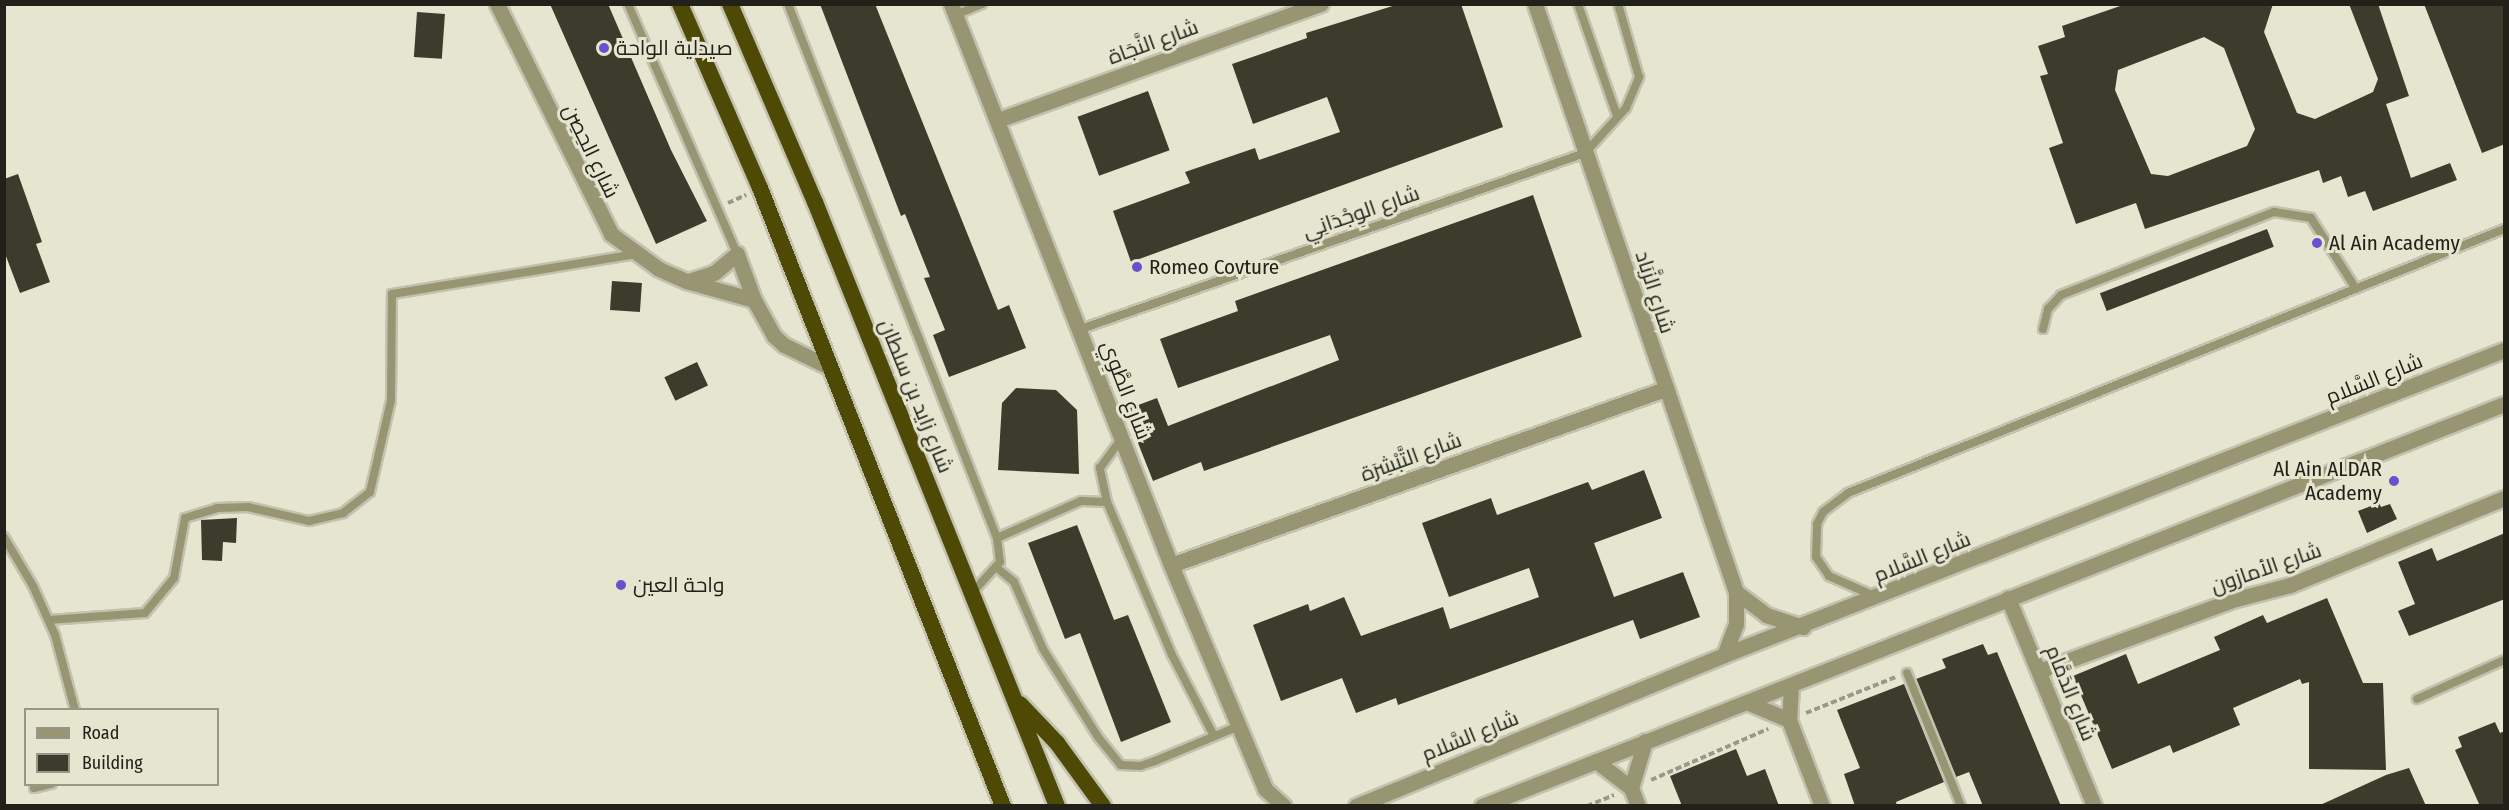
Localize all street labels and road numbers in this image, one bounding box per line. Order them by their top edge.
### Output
street label: شارع النَّجَاة [1104,14,1202,70]
street label: شارع الحِصِن [557,100,625,202]
street label: شارع الوِجْدَانِي [1299,180,1423,244]
street label: شارع الزَّبَاد [1630,248,1680,336]
street label: شارع زايد بن سلطان [874,315,958,477]
street label: شارع الطَّوِي [1096,337,1156,443]
street label: شارع السَّلام [2322,348,2426,410]
street label: شارع التَّبْشِرَة [1357,427,1465,487]
street label: شارع السَّلام [1870,526,1974,588]
street label: شارع الأمازون [2207,537,2325,599]
street label: شارع الدَمَّام [2040,641,2102,745]
street label: شارع السَّلام [1418,705,1522,767]

